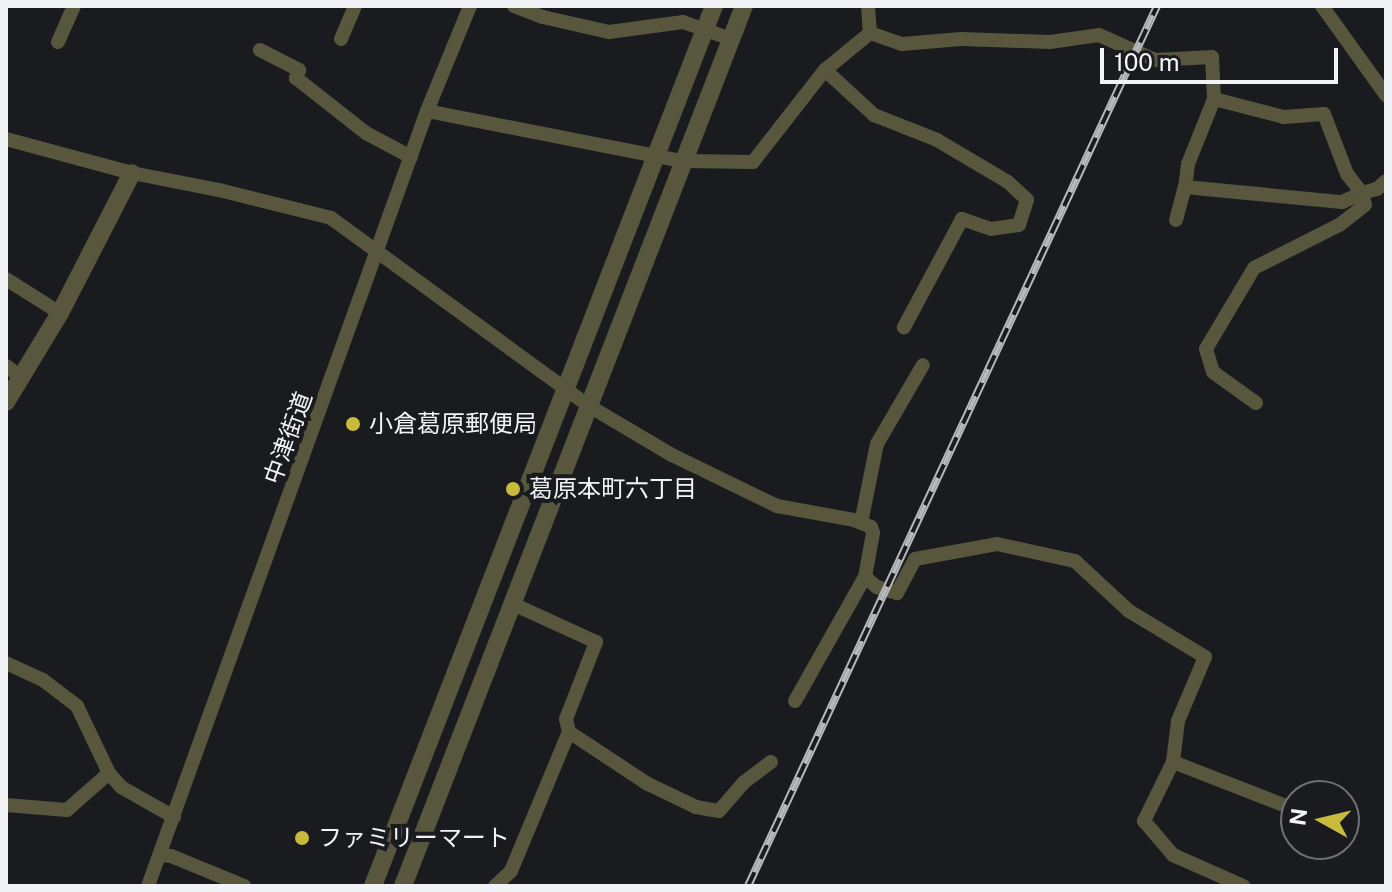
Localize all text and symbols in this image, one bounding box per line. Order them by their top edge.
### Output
scale bar [1104,32,1342,82]
text: 100 m [1114,48,1180,76]
street label: 中津街道 [258,388,318,488]
place label: 小倉葛原郵便局 [369,410,537,438]
marker: 小倉葛原郵便局 [344,415,362,433]
place label: 葛原本町六丁目 [529,475,697,503]
marker: 葛原本町六丁目 [504,480,522,498]
north arrow [1280,780,1360,860]
text: N [1284,807,1312,827]
place label: ファミリーマート [318,824,510,852]
marker: ファミリーマート [293,829,311,847]

